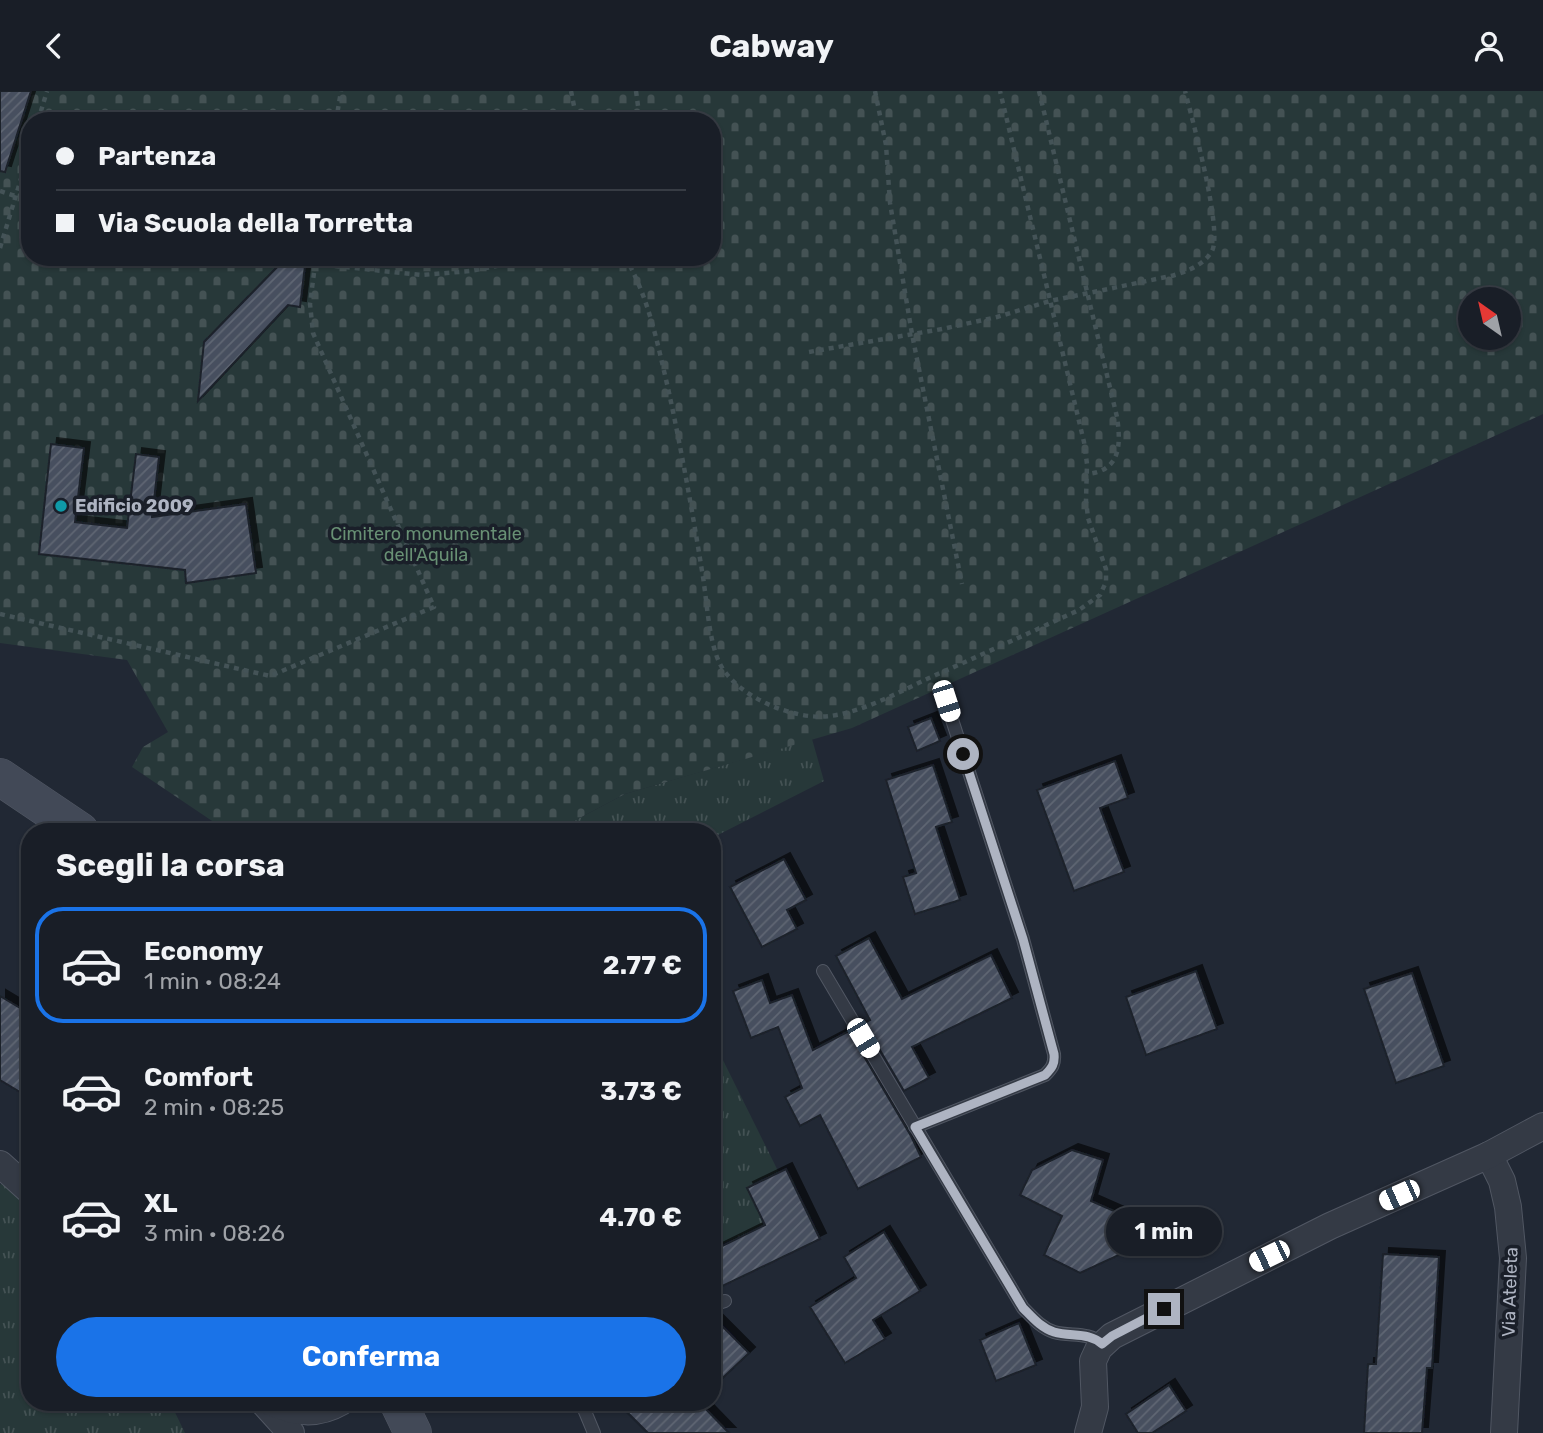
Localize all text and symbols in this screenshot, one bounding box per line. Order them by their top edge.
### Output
icon: back [35,27,73,65]
text: Cabway [709,27,834,65]
icon: person [1470,27,1508,65]
text: Partenza [98,141,216,172]
text: Via Scuola della Torretta [98,208,413,239]
north arrow [1458,287,1521,350]
map controls [1458,287,1521,350]
place label: Edificio 2009 [75,495,193,517]
marker: Edificio 2009 [53,498,69,514]
park label: Cimitero monumentale dell'Aquila [330,523,522,566]
car [930,678,963,724]
route start [947,738,979,770]
text: Scegli la corsa [56,846,285,884]
icon: car [60,934,123,997]
text: Economy [144,936,263,967]
text: 2.77 € [603,950,682,981]
text: 1 min · 08:24 [144,967,281,995]
car [844,1015,883,1061]
icon: car [60,1060,123,1123]
text: Comfort [144,1062,253,1093]
text: 3.73 € [600,1076,682,1107]
text: 2 min · 08:25 [144,1093,284,1121]
car [1376,1177,1423,1213]
icon: car [60,1186,123,1249]
text: XL [144,1188,177,1219]
text: 4.70 € [599,1202,682,1233]
callout: 1 min [1106,1207,1222,1257]
text: 1 min [1135,1217,1193,1245]
text: 3 min · 08:26 [144,1219,285,1247]
car [1246,1237,1293,1275]
street label: Via Ateleta [1497,1247,1523,1337]
route end [1148,1293,1180,1325]
button: Conferma [56,1317,686,1397]

